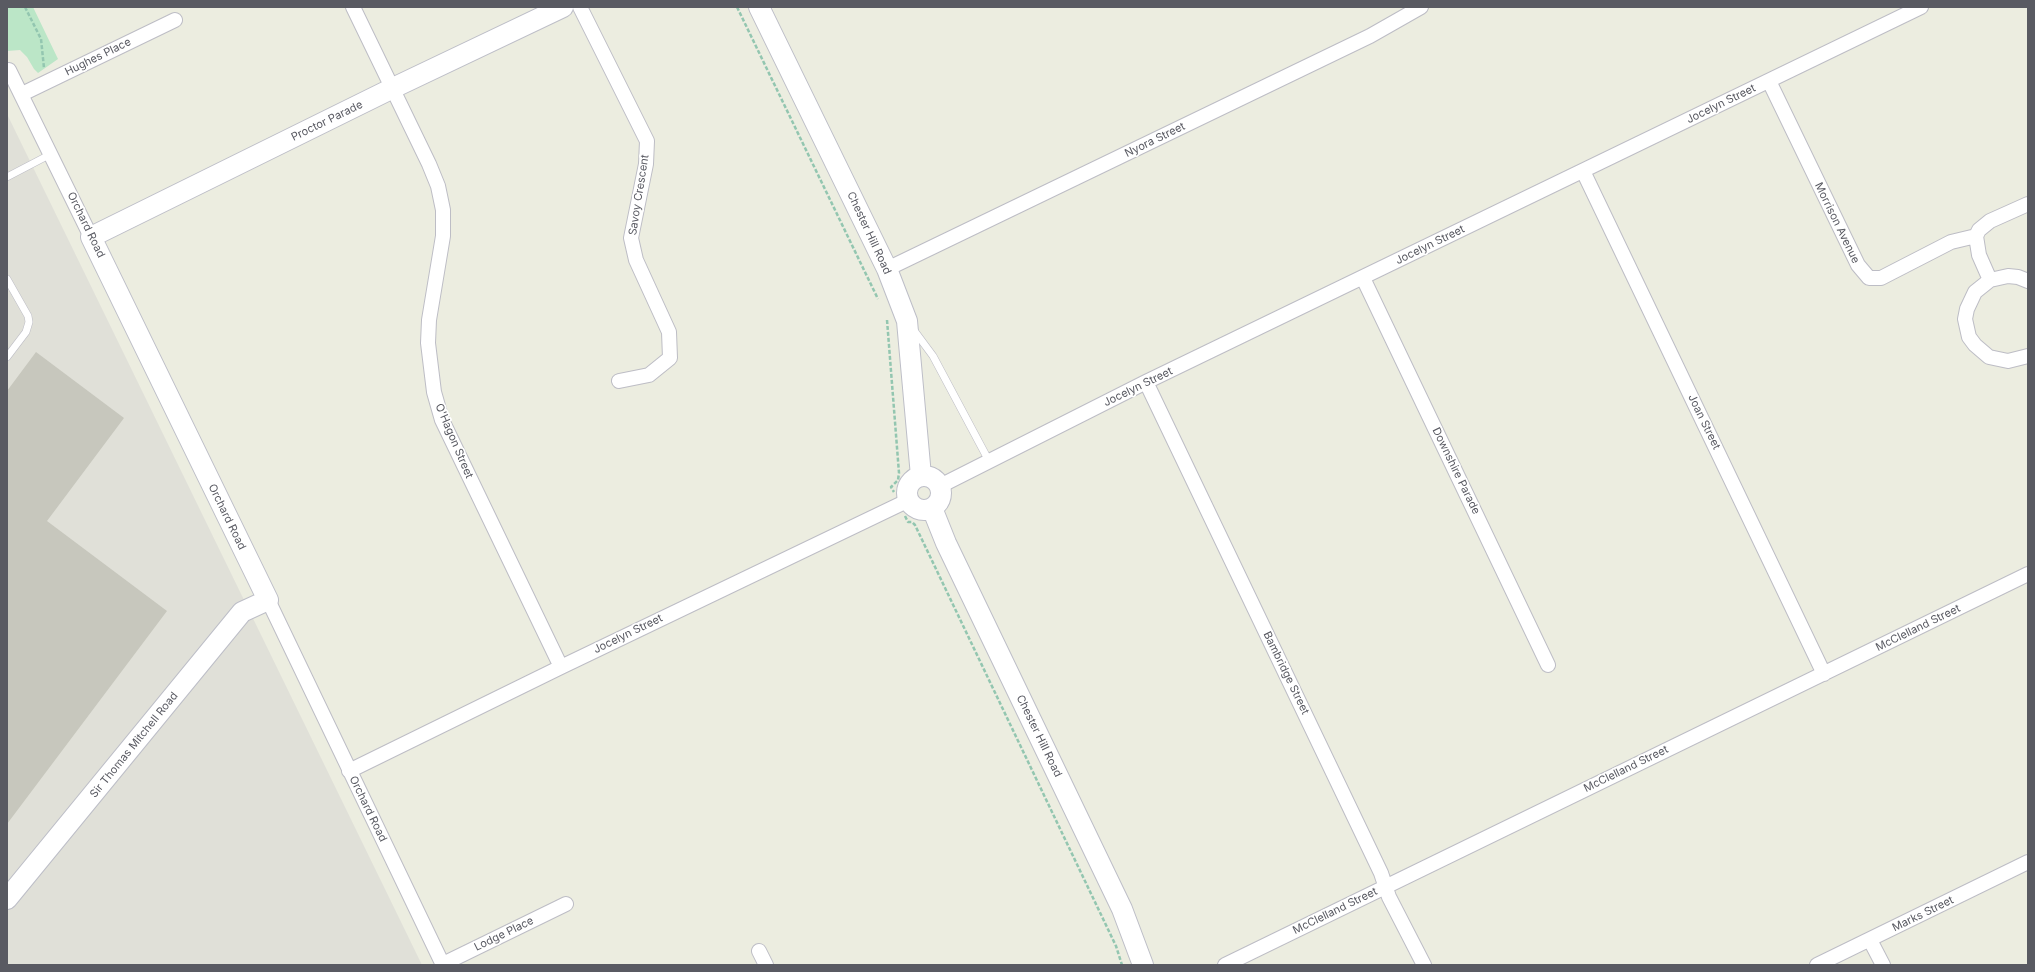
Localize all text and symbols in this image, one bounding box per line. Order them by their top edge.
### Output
street label: Hughes Place [63,35,133,79]
street label: Jocelyn Street [1684,82,1758,126]
street label: Proctor Parade [289,98,365,144]
street label: Nyora Street [1123,120,1187,160]
street label: Savoy Crescent [626,154,652,236]
street label: Morrison Avenue [1812,180,1862,266]
street label: Orchard Road [64,190,108,260]
street label: Chester Hill Road [844,190,894,276]
street label: Jocelyn Street [1393,223,1467,267]
street label: Jocelyn Street [1101,365,1175,409]
street label: Joan Street [1685,392,1723,452]
street label: O'Hagon Street [432,402,476,480]
street label: Downshire Parade [1429,425,1483,517]
street label: Orchard Road [205,482,249,552]
street label: McClelland Street [1874,602,1962,654]
street label: Jocelyn Street [591,612,665,656]
street label: Bambridge Street [1260,629,1312,717]
street label: Sir Thomas Mitchell Road [87,690,181,800]
street label: Chester Hill Road [1013,693,1065,779]
street label: McClelland Street [1582,743,1670,795]
street label: Orchard Road [346,774,390,844]
street label: McClelland Street [1291,885,1379,937]
street label: Marks Street [1890,894,1956,934]
street label: Lodge Place [472,914,536,954]

